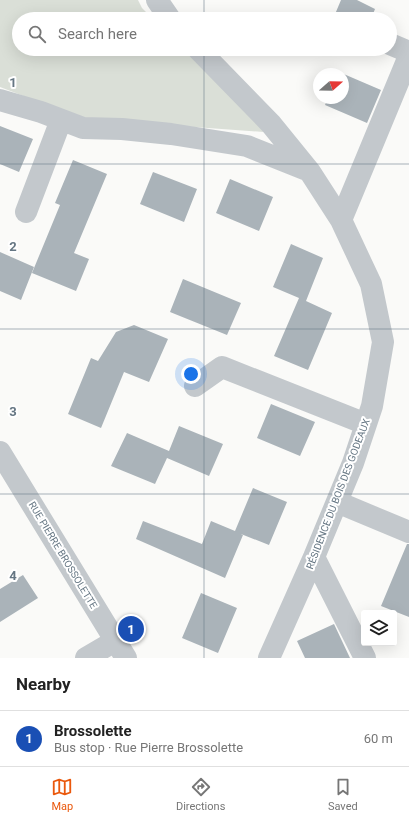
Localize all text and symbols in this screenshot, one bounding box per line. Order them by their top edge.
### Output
search box [12,12,397,56]
icon: search [26,23,48,45]
text: Search here [58,25,137,43]
north arrow [313,68,349,104]
text: 1 [9,75,17,90]
text: 2 [9,239,17,254]
your location [181,364,201,384]
text: 3 [9,404,17,419]
street label: RÉSIDENCE DU BOIS DES GODEAUX [303,417,372,571]
street label: RUE PIERRE BROSSOLETTE [27,499,100,611]
text: 4 [9,568,17,583]
map controls [361,610,397,646]
button: layers [361,610,397,646]
pin: 1 [118,614,144,644]
text: Nearby [16,674,71,694]
text: Brossolette [54,722,132,740]
text: 1 [25,731,33,746]
text: 60 m [364,731,393,746]
text: Bus stop · Rue Pierre Brossolette [54,740,243,755]
tab: Map [51,776,73,813]
tab: Directions [176,776,225,813]
tab: Saved [328,776,358,813]

